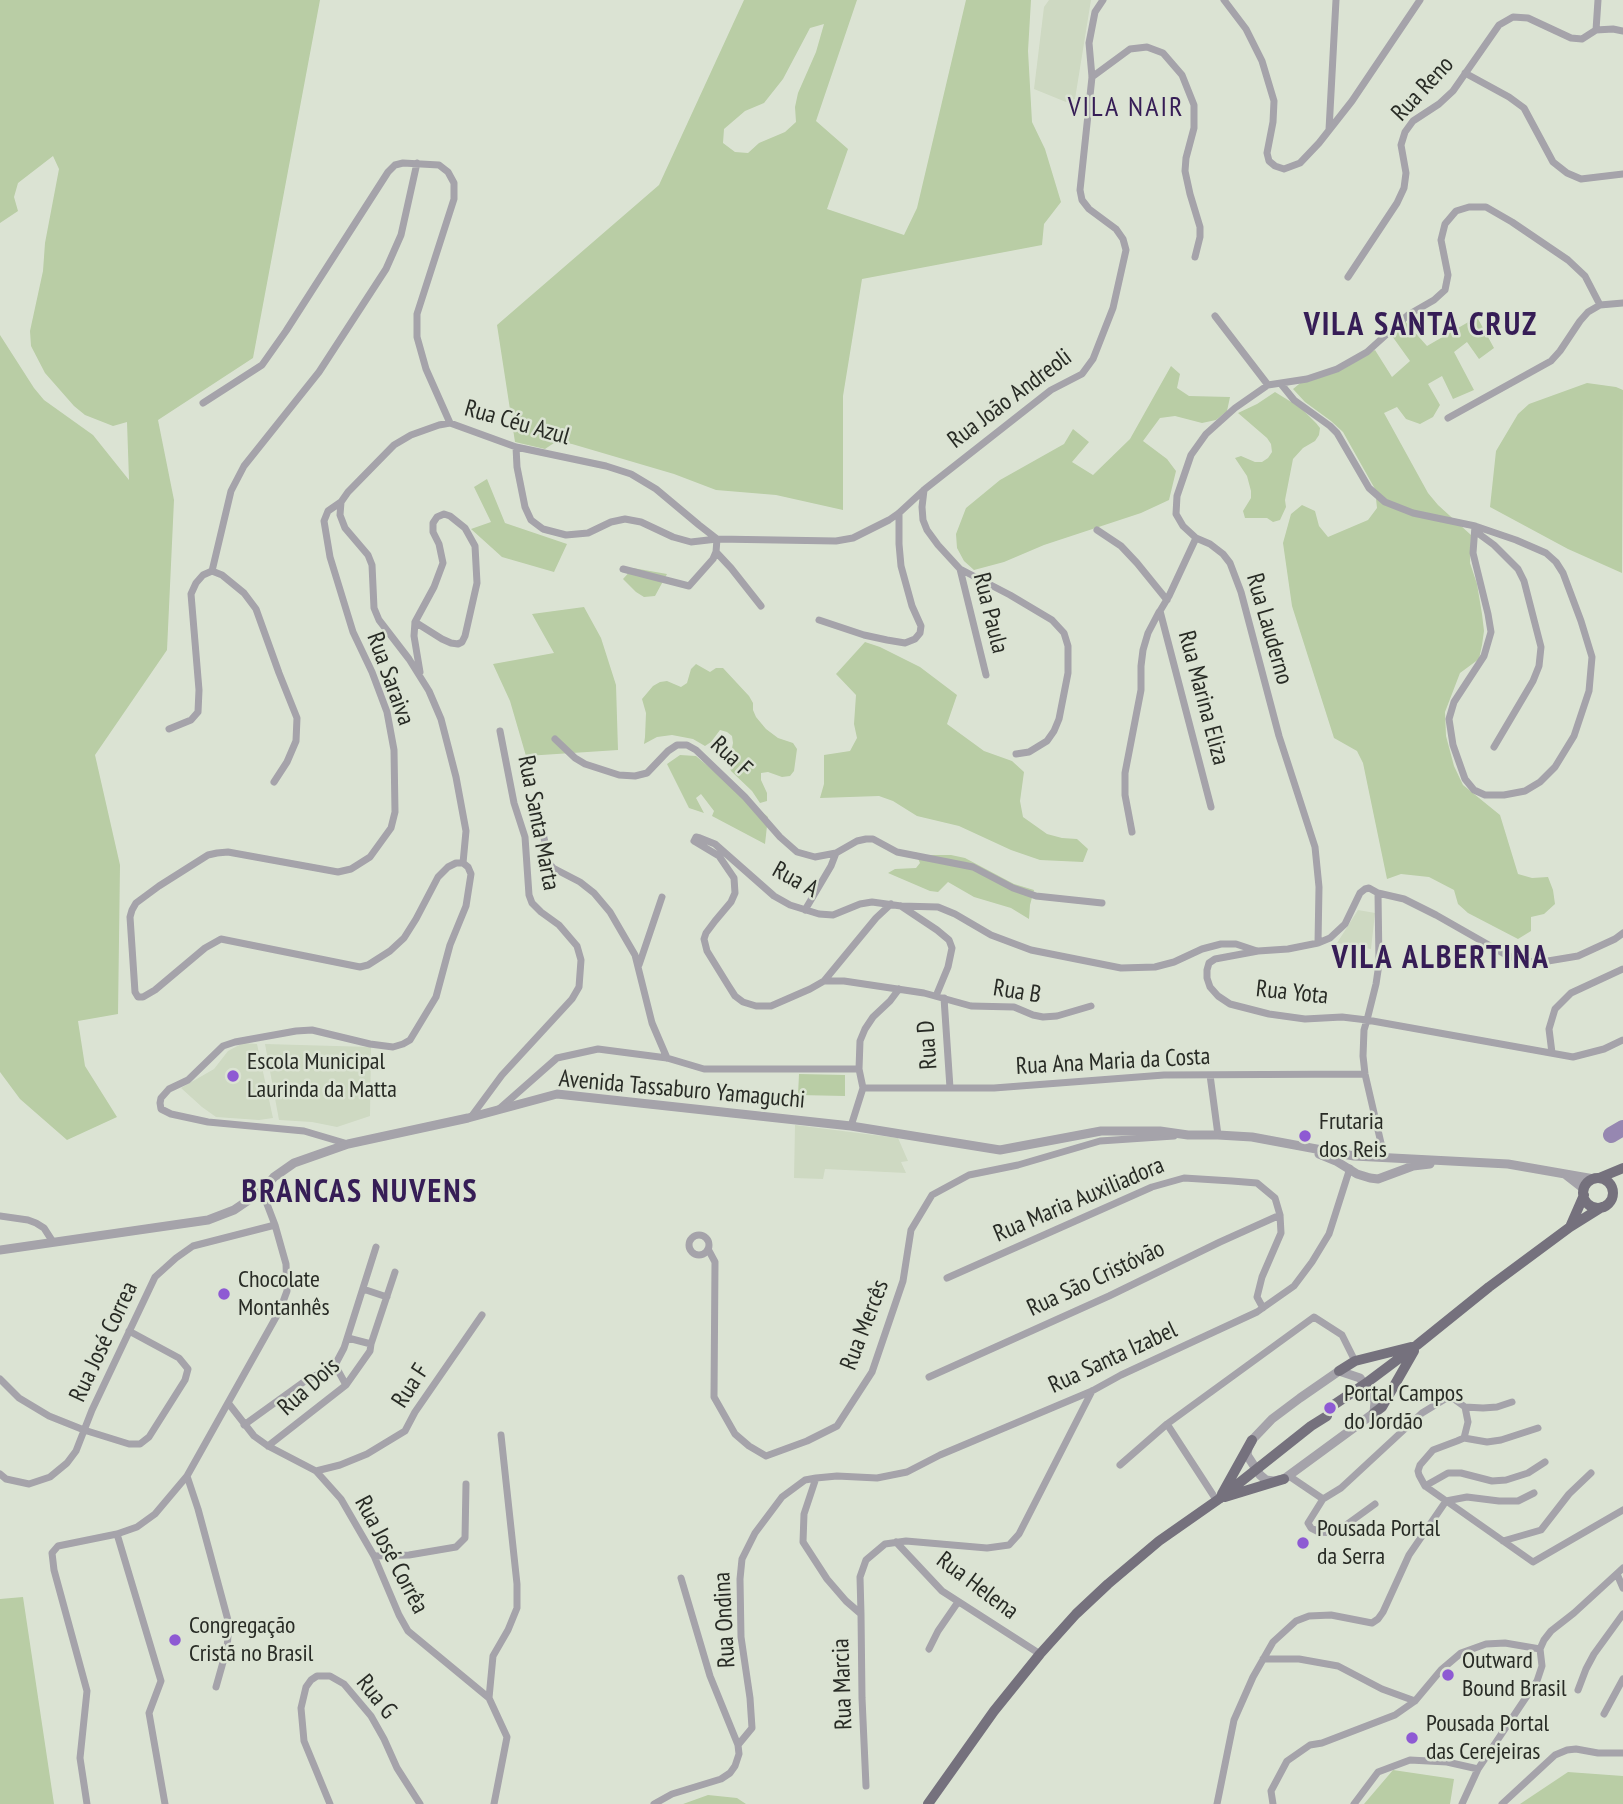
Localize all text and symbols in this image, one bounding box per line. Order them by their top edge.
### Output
street label: Rua Reno [1386,51,1460,127]
district label: VILA NAIR [1069,91,1183,125]
district label: VILA SANTA CRUZ [1306,307,1536,345]
street label: Rua João Andreoli [942,343,1078,455]
street label: Rua Céu Azul [461,394,573,452]
street label: Rua Paula [966,570,1014,656]
street label: Rua Lauderno [1239,570,1299,688]
street label: Rua Marina Eliza [1171,628,1235,768]
street label: Rua Saraiva [360,629,420,729]
street label: Rua F [704,731,758,783]
street label: Rua Santa Marta [511,753,565,893]
street label: Rua A [767,856,823,904]
district label: VILA ALBERTINA [1334,940,1548,978]
street label: Rua B [991,974,1043,1010]
street label: Rua Yota [1255,975,1329,1011]
street label: Rua D [912,1019,944,1071]
street label: Rua Ana Maria da Costa [1015,1043,1211,1081]
place label: Escola Municipal Laurinda da Matta [247,1048,397,1104]
street label: Avenida Tassaburo Yamaguchi [558,1065,806,1115]
marker: Escola Municipal Laurinda da Matta [225,1068,241,1084]
place label: Frutaria dos Reis [1319,1108,1387,1164]
marker: Frutaria dos Reis [1297,1128,1313,1144]
street label: Rua Maria Auxiliadora [990,1151,1168,1249]
district label: BRANCAS NUVENS [243,1174,477,1212]
street label: Rua São Cristóvão [1023,1235,1169,1323]
place label: Chocolate Montanhês [238,1266,330,1322]
street label: Rua Mercês [835,1276,895,1374]
street label: Rua José Correa [64,1277,144,1407]
marker: Chocolate Montanhês [216,1286,232,1302]
street label: Rua Santa Izabel [1044,1316,1182,1400]
street label: Rua Dois [272,1352,346,1422]
street label: Rua F [386,1359,436,1413]
place label: Portal Campos do Jordão [1344,1380,1463,1436]
marker: Portal Campos do Jordão [1322,1400,1338,1416]
street label: Rua José Corrêa [348,1491,434,1619]
place label: Pousada Portal da Serra [1317,1515,1440,1571]
marker: Pousada Portal da Serra [1295,1535,1311,1551]
street label: Rua Helena [930,1546,1024,1626]
street label: Rua Ondina [708,1571,742,1669]
place label: Congregação Cristã no Brasil [189,1612,313,1668]
marker: Congregação Cristã no Brasil [167,1632,183,1648]
street label: Rua Marcia [827,1638,859,1730]
place label: Outward Bound Brasil [1462,1647,1566,1703]
marker: Outward Bound Brasil [1440,1667,1456,1683]
street label: Rua G [350,1669,402,1725]
place label: Pousada Portal das Cerejeiras [1426,1710,1549,1766]
marker: Pousada Portal das Cerejeiras [1404,1730,1420,1746]

